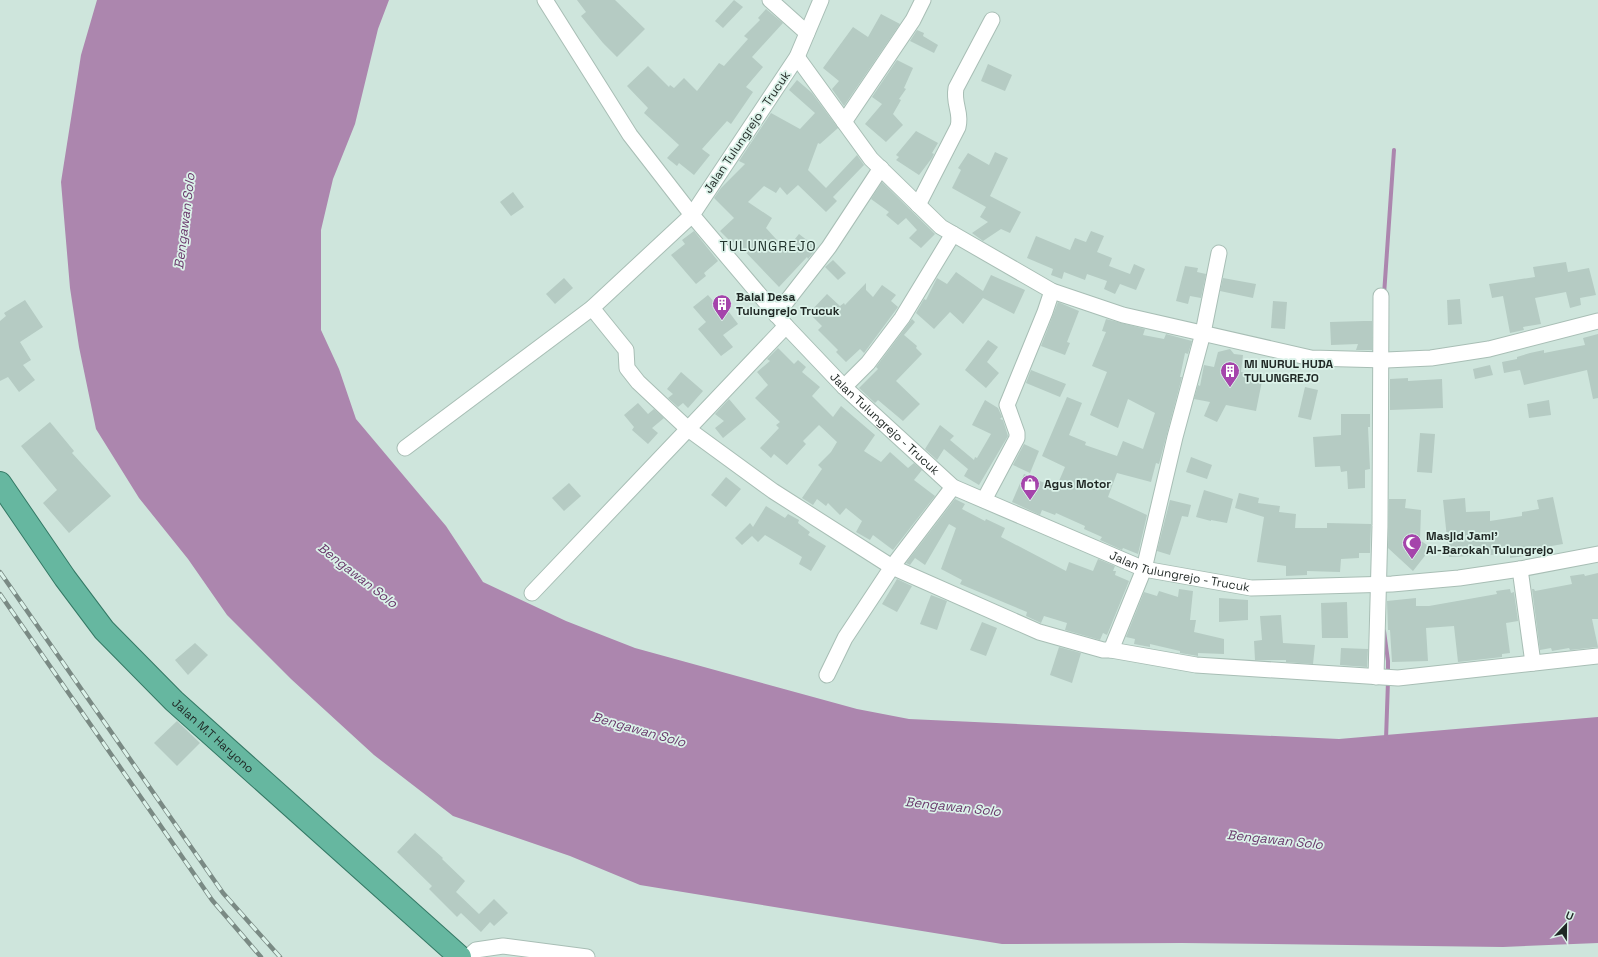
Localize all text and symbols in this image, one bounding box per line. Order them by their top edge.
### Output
street label: Jalan Tulungrejo - Trucuk [700,67,794,196]
water label: Bengawan Solo [170,171,199,270]
district label: TULUNGREJO [719,237,817,255]
place label: Balai Desa Tulungrejo Trucuk [736,289,840,319]
building icon: Balai Desa Tulungrejo Trucuk [711,293,733,321]
place label: Mi NURUL HUDA TULUNGREJO [1244,356,1334,386]
building icon: Mi NURUL HUDA TULUNGREJO [1219,360,1241,388]
street label: Jalan Tulungrejo - Trucuk [826,369,943,479]
shop icon: Agus Motor [1019,473,1041,501]
place label: Agus Motor [1044,476,1111,492]
place label: Masjid Jami' Al-Barokah Tulungrejo [1426,528,1554,558]
mosque icon: Masjid Jami' Al-Barokah Tulungrejo [1401,532,1423,560]
water label: Bengawan Solo [315,539,402,612]
street label: Jalan Tulungrejo - Trucuk [1107,547,1251,596]
street label: Jalan M.T Haryono [168,695,257,777]
water label: Bengawan Solo [590,708,688,751]
water label: Bengawan Solo [904,793,1003,820]
water label: Bengawan Solo [1226,826,1325,853]
north arrow [1546,905,1586,945]
text: U [1564,908,1576,924]

